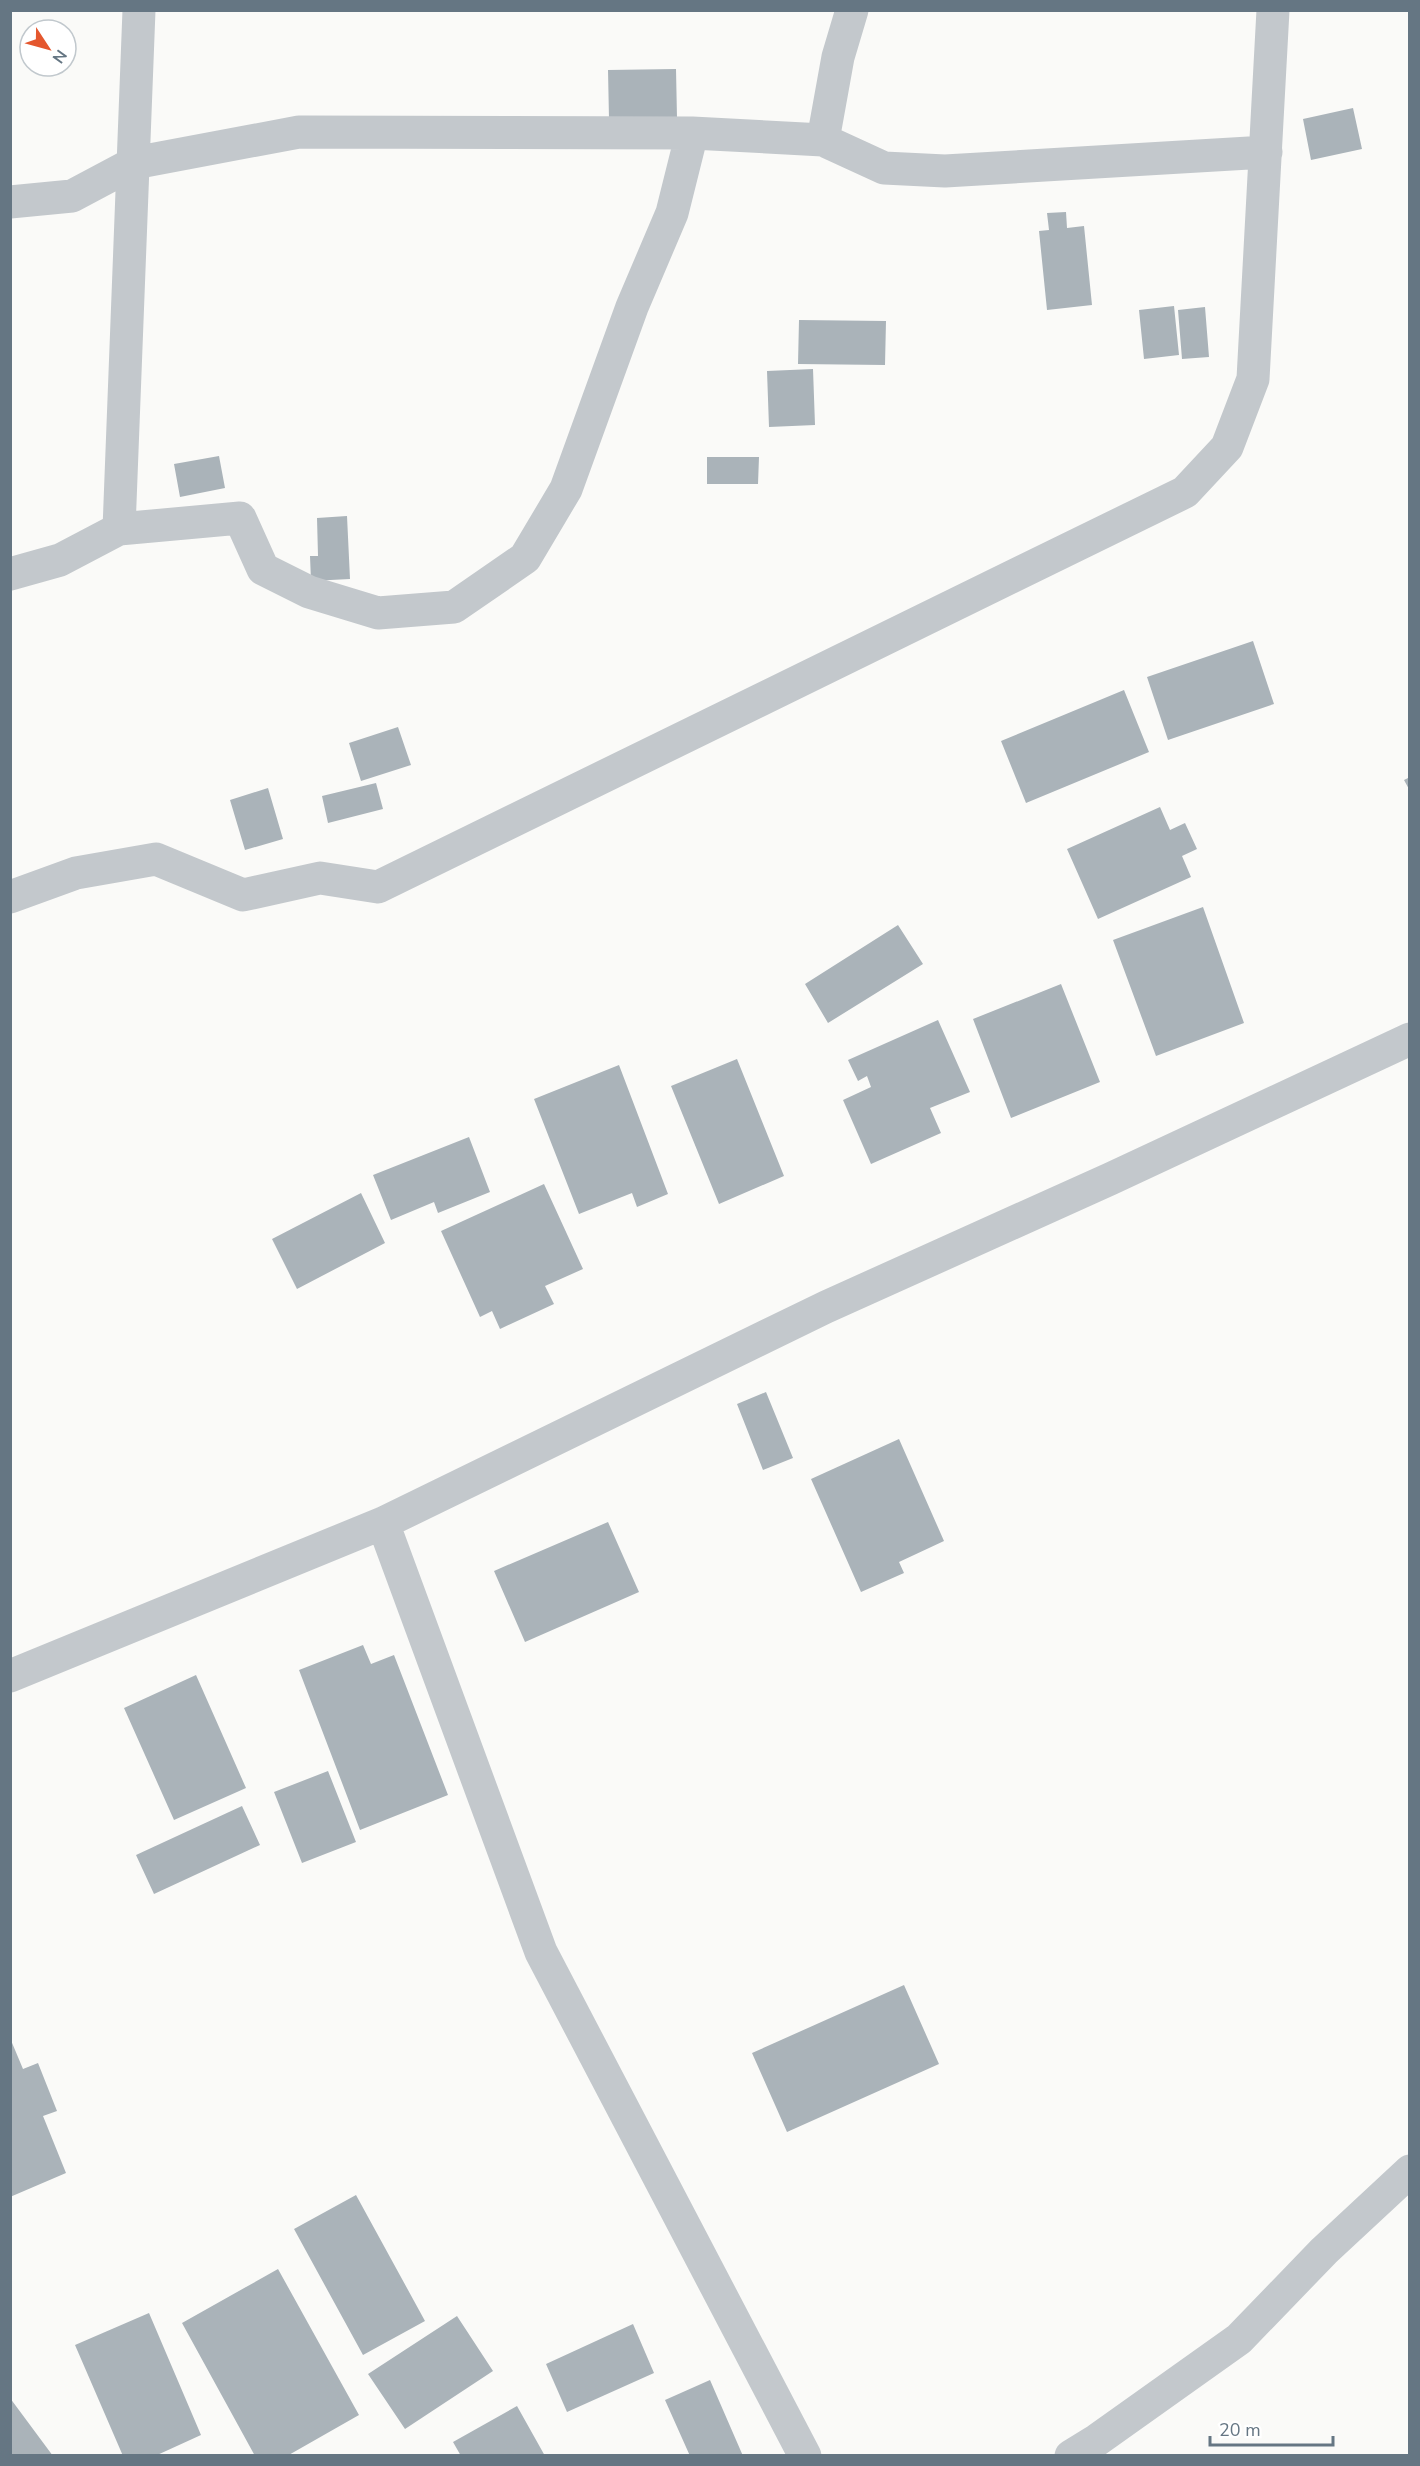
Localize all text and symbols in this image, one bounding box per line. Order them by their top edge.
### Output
north arrow [18,18,78,78]
text: N [47,45,72,68]
scale bar [1210,2409,1333,2447]
text: 20 m [1219,2418,1261,2442]

